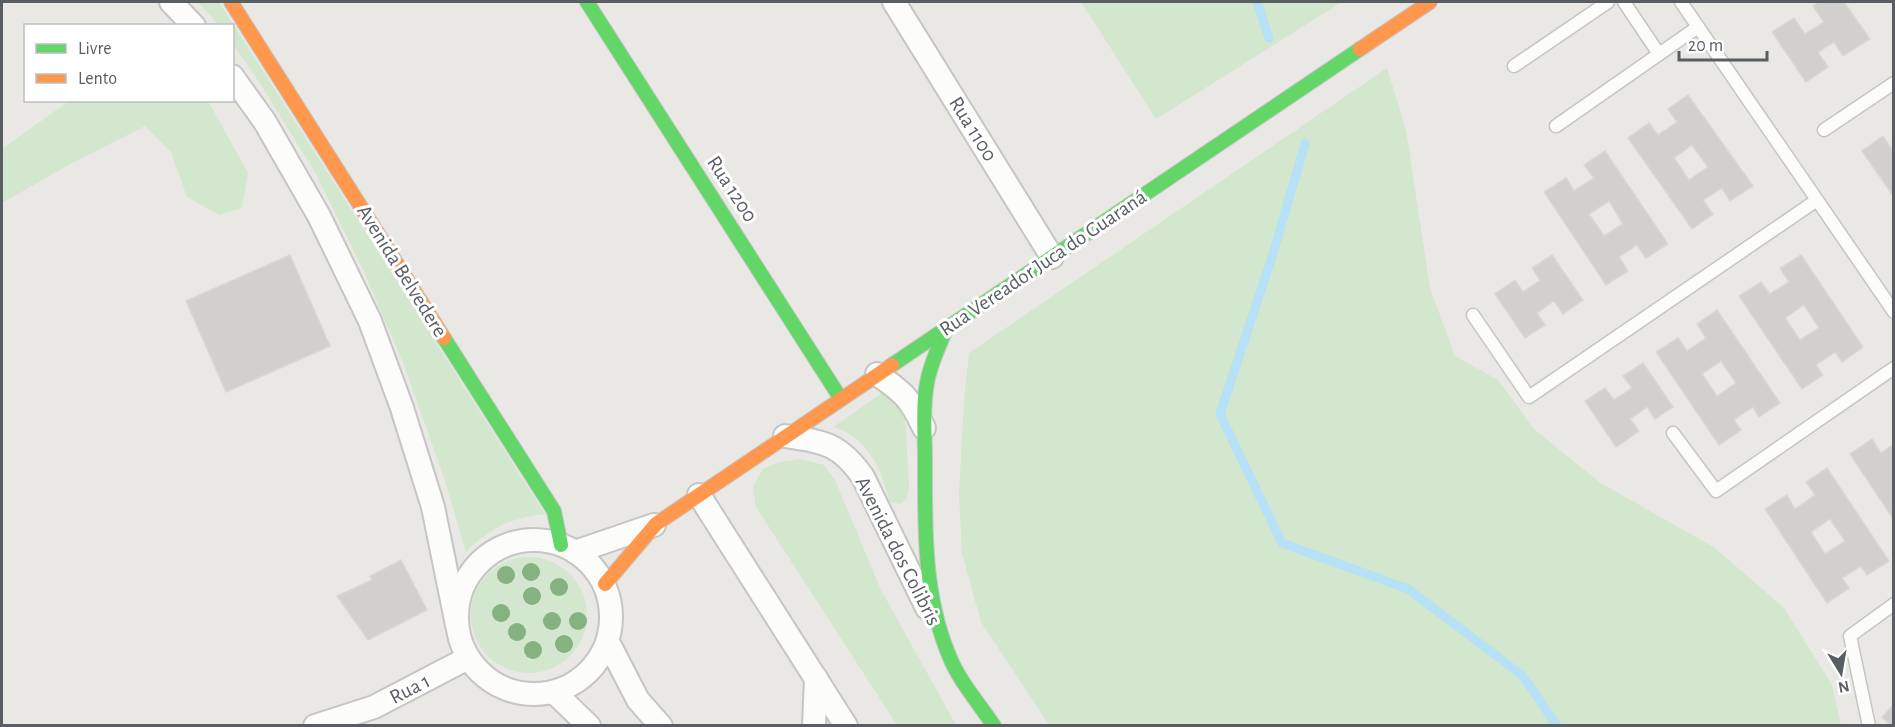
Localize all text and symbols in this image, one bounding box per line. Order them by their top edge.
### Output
legend [24,24,234,102]
scale bar [1679,24,1768,62]
text: 20 m [1688,37,1723,55]
text: Livre [78,40,112,58]
text: Lento [78,70,117,88]
street label: Rua 1100 [945,93,1001,165]
street label: Rua 1200 [703,152,761,226]
street label: Rua Vereador Juca do Guaraná [936,186,1151,340]
street label: Avenida Belvedere [353,201,451,341]
street label: Avenida dos Colibris [851,473,945,629]
north arrow [1811,643,1871,703]
street label: Rua 1 [386,670,434,708]
text: N [1837,678,1851,696]

